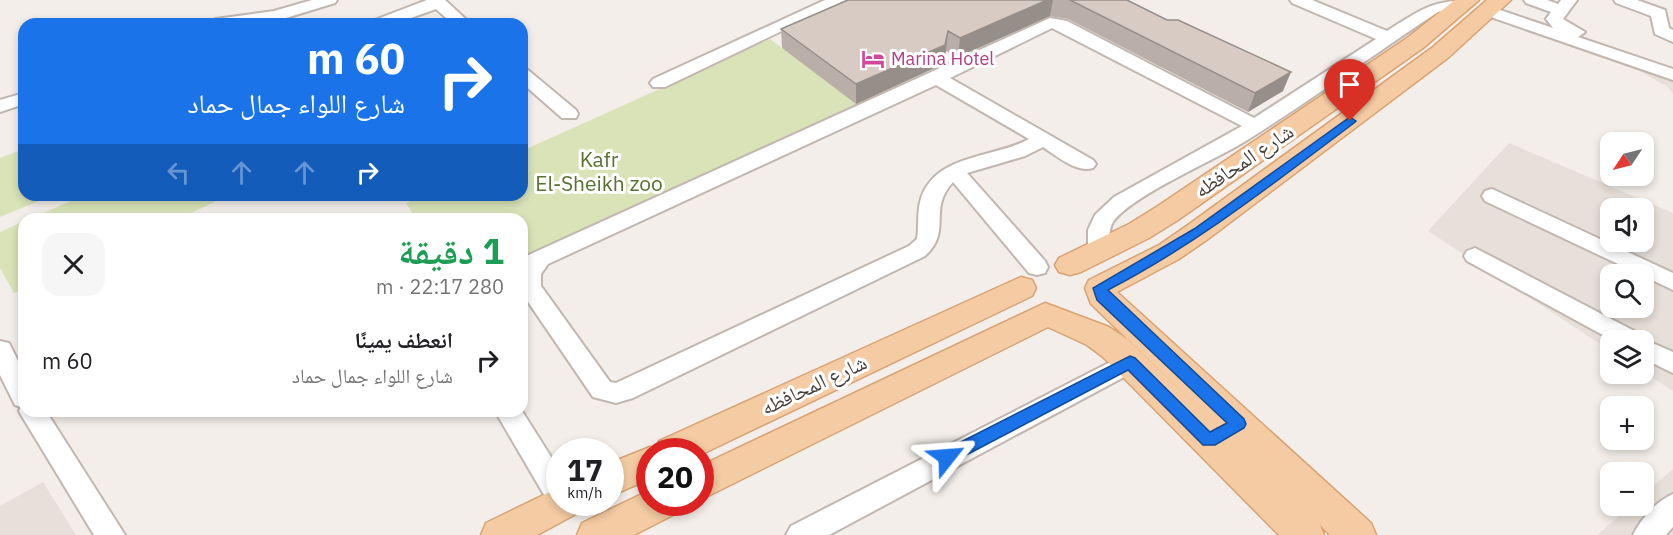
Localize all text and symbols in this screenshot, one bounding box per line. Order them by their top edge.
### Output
text: 60 m [307,31,405,86]
icon: right [426,42,504,120]
hotel icon: Marina Hotel [860,46,886,72]
place label: Marina Hotel [891,47,994,70]
pin [1324,59,1375,121]
icon: arrive [1333,68,1366,101]
text: شارع اللواء جمال حماد [187,85,405,120]
street label: شارع المحافظه [1188,117,1298,204]
north arrow [1600,132,1654,186]
map controls [1600,132,1654,516]
park label: Kafr El-Sheikh zoo [535,145,663,197]
icon: left [162,156,195,189]
icon: ahead [225,156,258,189]
icon: ahead [288,156,321,189]
icon: right [351,156,384,189]
button: sound [1600,198,1654,252]
text: 1 دقيقة [398,227,504,274]
button: close [42,233,105,296]
button: search [1600,264,1654,318]
text: 280 m · 22:17 [376,273,504,300]
text: انعطف يمينًا [355,325,453,354]
button: layers [1600,330,1654,384]
icon: right [471,344,504,377]
text: 60 m [42,346,93,375]
street label: شارع المحافظه [756,347,871,421]
text: شارع اللواء جمال حماد [292,362,453,389]
button: + [1600,396,1654,450]
position arrow [915,425,979,489]
speed limit sign: 20 [636,438,714,516]
text: 17 [567,450,603,489]
button: − [1600,462,1654,516]
text: km/h [567,483,603,502]

